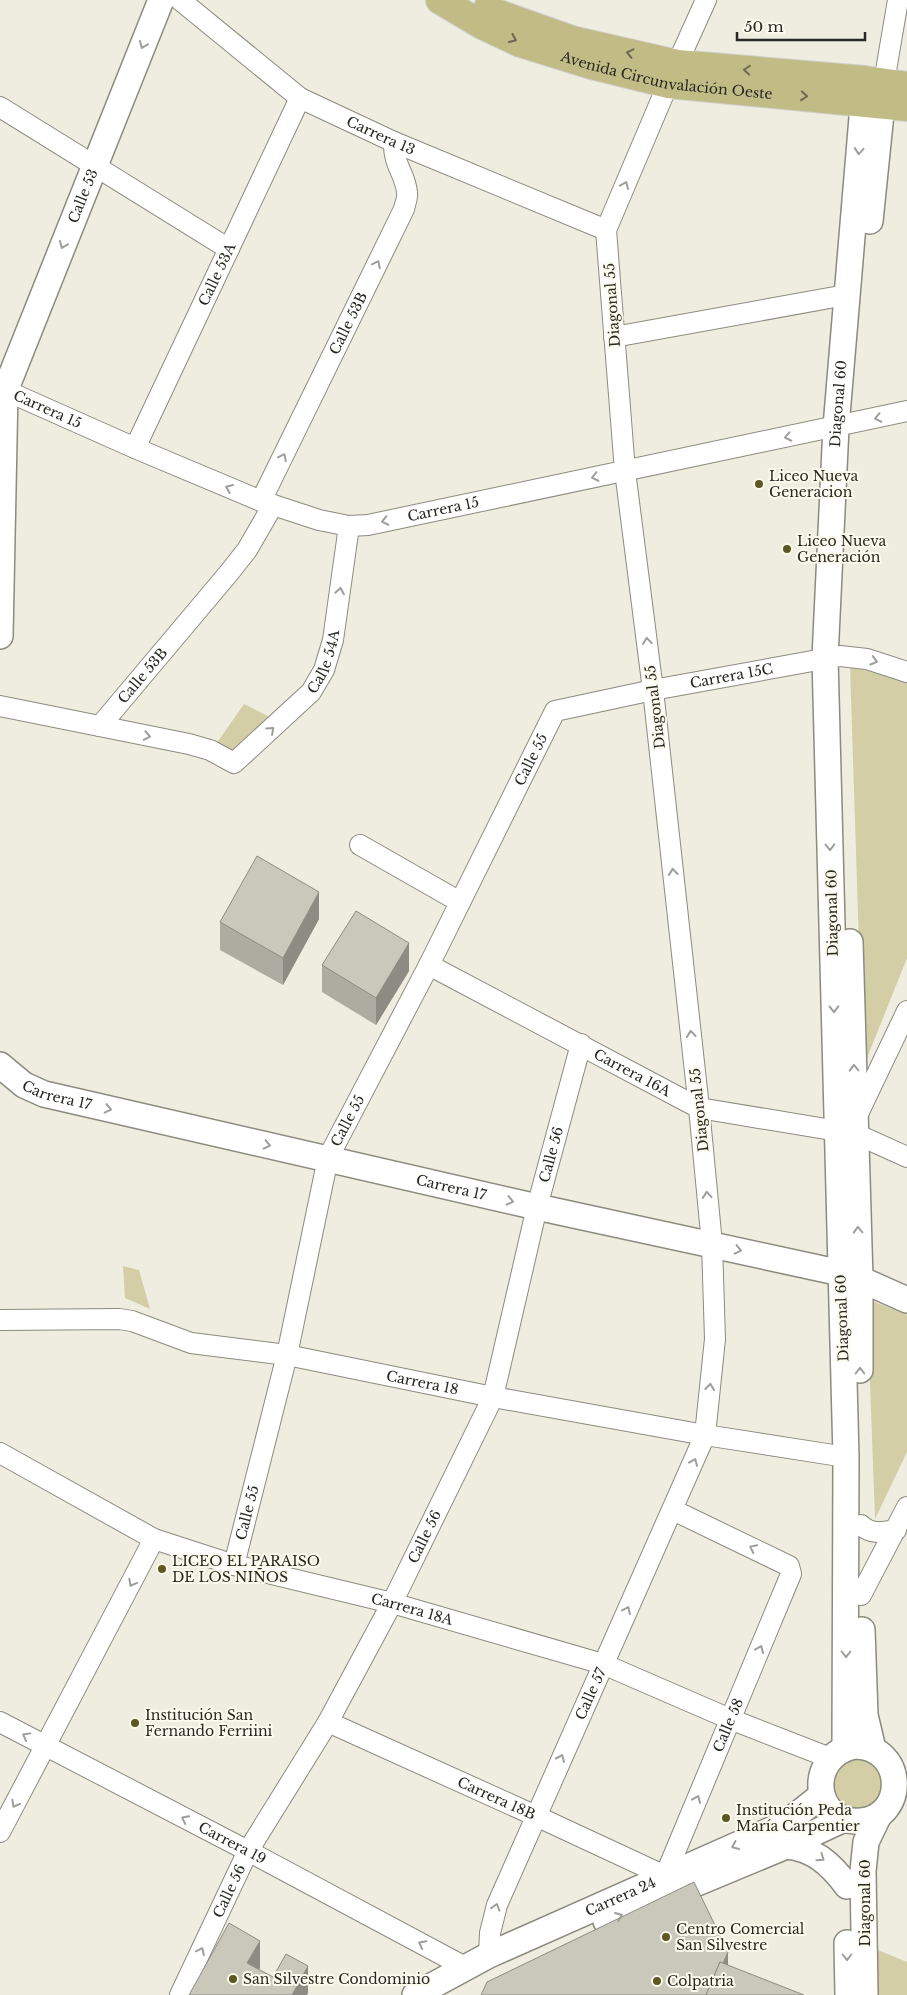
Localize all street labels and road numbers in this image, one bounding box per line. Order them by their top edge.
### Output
street label: Avenida Circunvalación Oeste [558,47,773,103]
street label: Carrera 13 [344,112,418,159]
street label: Calle 53 [64,166,102,226]
street label: Calle 53A [194,240,240,309]
street label: Diagonal 55 [600,262,624,348]
street label: Calle 53B [325,289,371,357]
street label: Diagonal 60 [826,359,851,448]
street label: Carrera 15 [11,386,84,432]
street label: Carrera 15 [406,493,481,525]
street label: Calle 54A [303,629,343,697]
street label: Calle 53B [114,644,171,707]
street label: Carrera 15C [688,659,774,692]
street label: Diagonal 55 [641,664,669,750]
street label: Calle 55 [510,730,551,789]
street label: Diagonal 60 [822,869,842,957]
street label: Carrera 16A [591,1045,674,1101]
street label: Diagonal 55 [686,1067,712,1153]
street label: Carrera 17 [19,1076,94,1114]
street label: Calle 55 [327,1092,369,1150]
street label: Calle 56 [535,1125,567,1184]
street label: Carrera 17 [414,1171,489,1204]
street label: Diagonal 60 [831,1274,853,1362]
street label: Carrera 18 [385,1366,460,1399]
street label: Calle 55 [232,1483,263,1542]
street label: Calle 56 [404,1507,445,1566]
street label: Carrera 18A [369,1589,455,1629]
street label: Calle 57 [571,1664,610,1723]
street label: Calle 58 [709,1696,747,1755]
street label: Carrera 18B [455,1773,539,1824]
street label: Carrera 19 [196,1818,269,1868]
street label: Diagonal 60 [856,1859,874,1947]
street label: Calle 56 [209,1861,249,1921]
street label: Carrera 24 [582,1873,659,1920]

